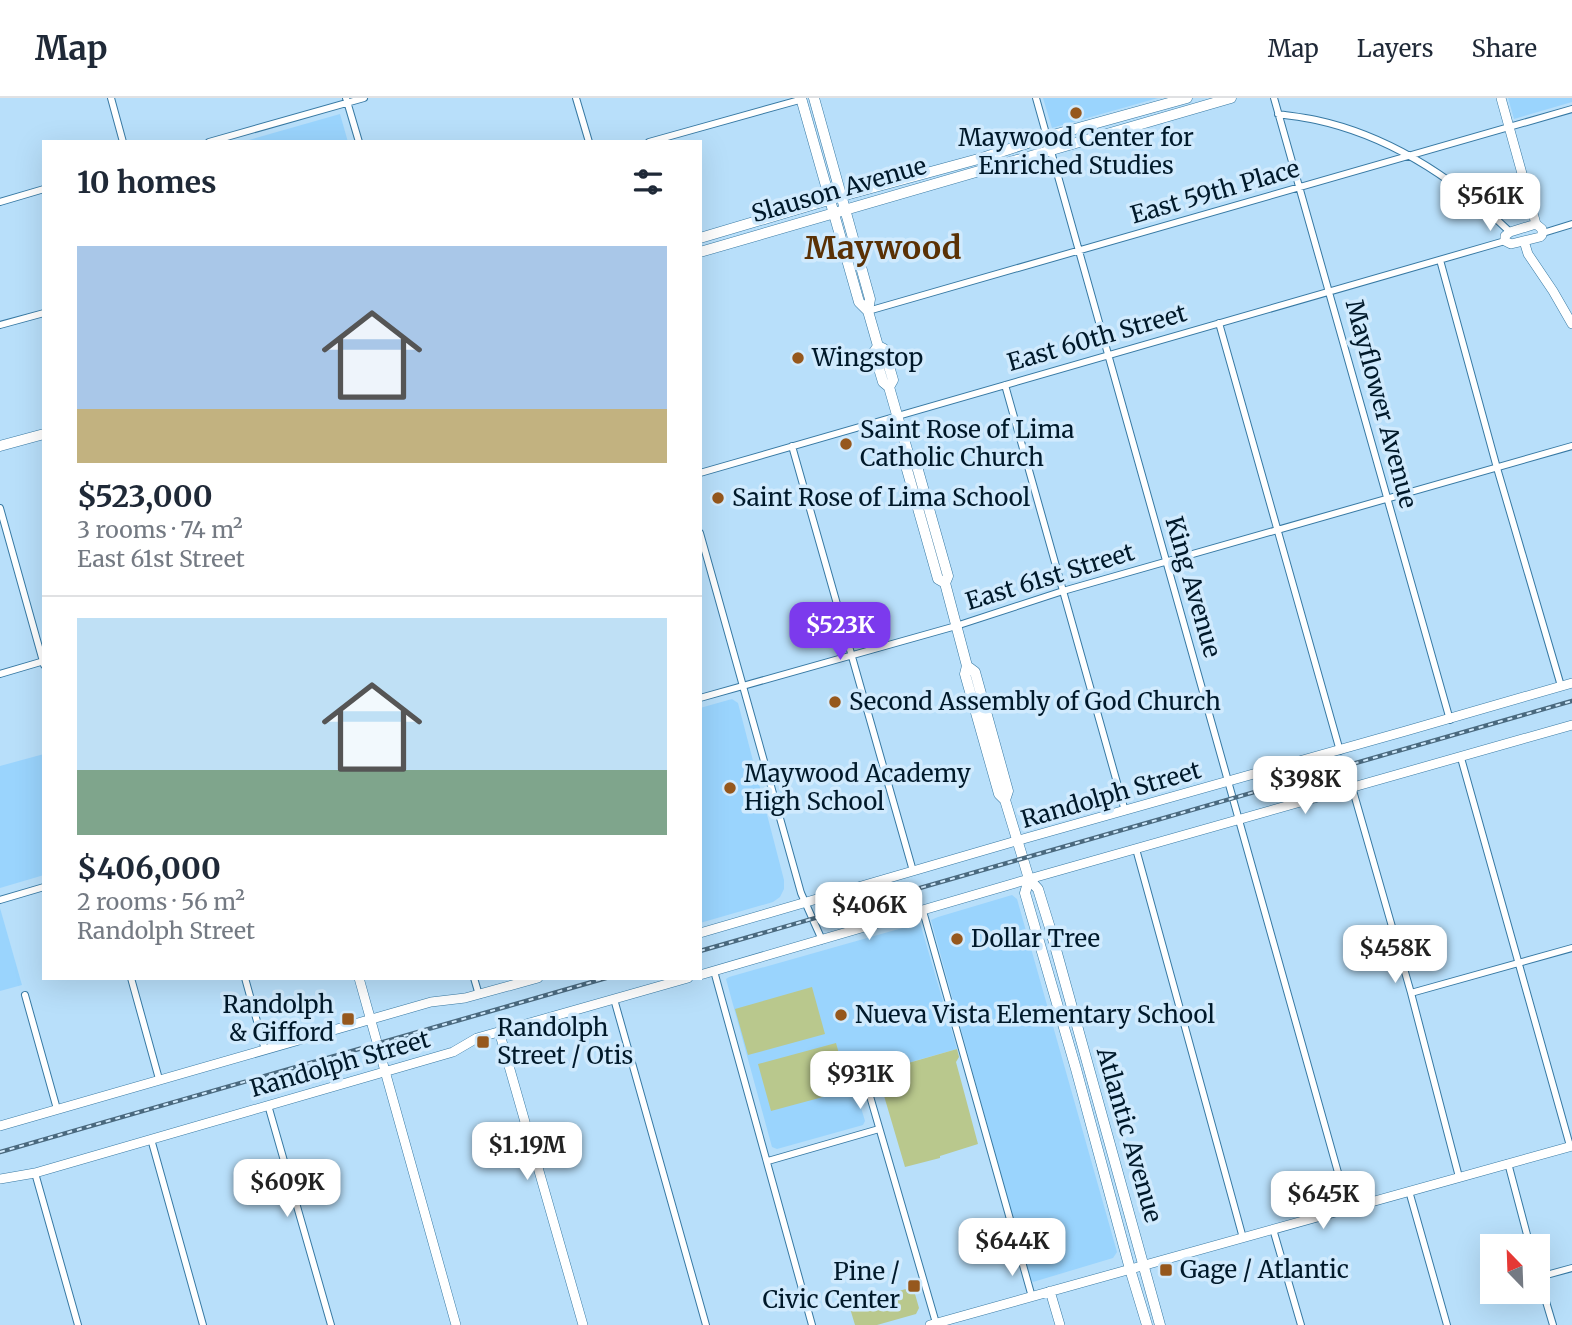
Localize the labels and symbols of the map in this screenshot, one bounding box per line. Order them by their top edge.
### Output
marker: Maywood Center for Enriched Studies [1068,105,1084,121]
place label: Maywood Center for Enriched Studies [958,122,1194,181]
street label: Slauson Avenue [748,150,930,229]
street label: East 59th Place [1127,153,1303,230]
pin: $561K [1441,174,1539,233]
district label: Maywood [805,228,961,268]
street label: Mayflower Avenue [1339,296,1424,512]
street label: East 60th Street [1004,297,1191,378]
place label: Wingstop [811,342,923,373]
marker: Wingstop [790,350,806,366]
place label: Saint Rose of Lima Catholic Church [860,414,1074,473]
marker: Saint Rose of Lima Catholic Church [838,436,854,452]
place label: Saint Rose of Lima School [732,482,1030,513]
marker: Saint Rose of Lima School [710,490,726,506]
street label: King Avenue [1159,513,1228,661]
street label: East 61st Street [962,536,1139,617]
pin: $523K [791,602,889,662]
place label: Second Assembly of God Church [849,686,1221,717]
marker: Second Assembly of God Church [827,694,843,710]
street label: Randolph Street [1017,754,1205,835]
pin: $398K [1256,756,1354,816]
place label: Maywood Academy High School [744,758,971,817]
marker: Maywood Academy High School [722,780,738,796]
pin: $406K [820,882,918,942]
place label: Dollar Tree [971,923,1100,954]
pin: $458K [1346,926,1444,985]
marker: Dollar Tree [949,931,965,947]
place label: Randolph & Gifford [223,989,334,1048]
place label: Nueva Vista Elementary School [855,999,1215,1030]
marker: Nueva Vista Elementary School [833,1007,849,1023]
marker: Randolph & Gifford [340,1011,356,1027]
place label: Randolph Street / Otis [497,1012,633,1071]
street label: Randolph Street [246,1023,434,1104]
marker: Randolph Street / Otis [475,1034,491,1050]
street label: Atlantic Avenue [1089,1043,1169,1226]
pin: $931K [811,1052,909,1111]
pin: $1.19M [470,1122,584,1182]
pin: $609K [238,1160,336,1219]
pin: $645K [1274,1172,1372,1231]
pin: $644K [963,1218,1061,1278]
north arrow [1480,1234,1550,1304]
place label: Gage / Atlantic [1180,1254,1349,1285]
place label: Pine / Civic Center [762,1256,900,1315]
marker: Gage / Atlantic [1158,1262,1174,1278]
marker: Pine / Civic Center [906,1278,922,1294]

